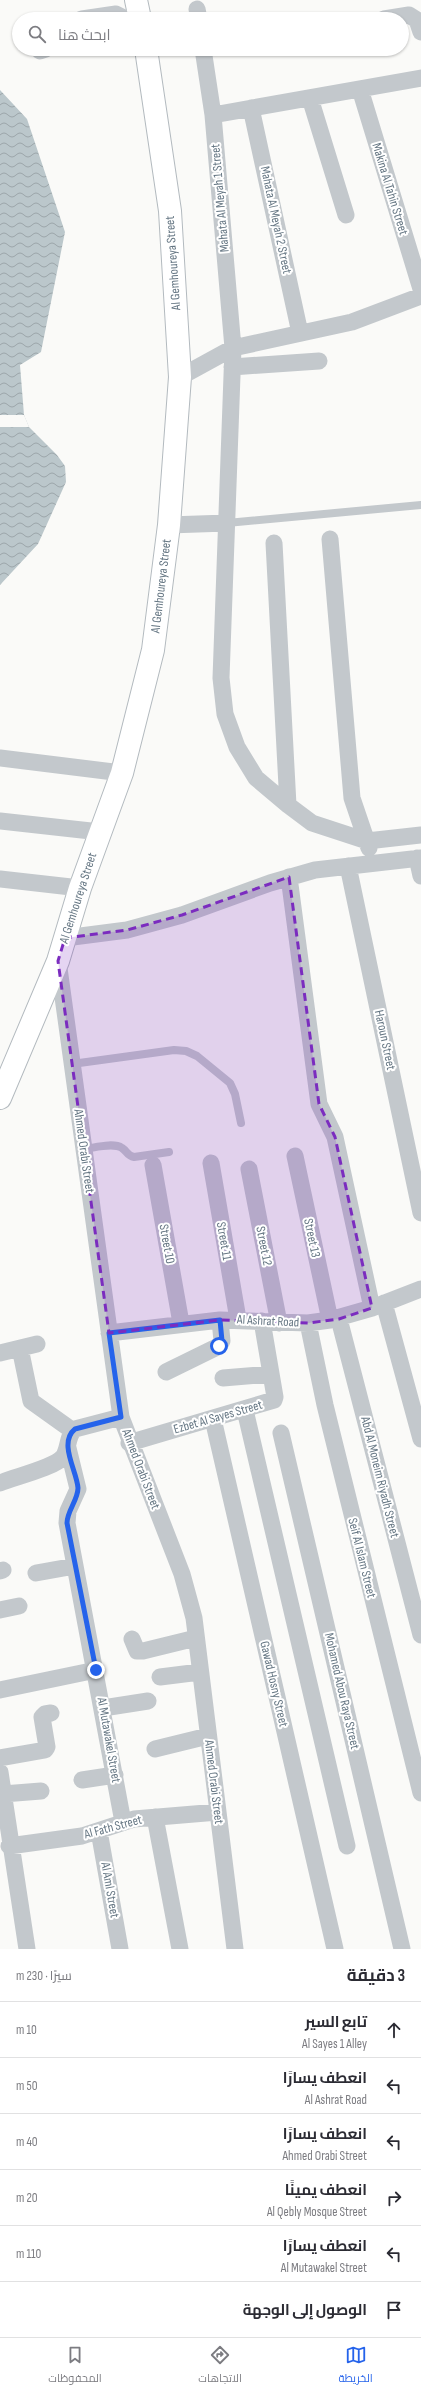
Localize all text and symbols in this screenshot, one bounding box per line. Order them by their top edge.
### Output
search box [12,12,409,56]
icon: search [26,23,48,45]
text: ابحث هنا [58,26,111,45]
street label: Makina Al Tahin Street [368,141,412,237]
street label: Mahata Al Meyah 1 Street [207,143,233,253]
street label: Mahata Al Meyah 2 Street [257,165,295,275]
street label: Al Gemhoureya Street [162,215,184,312]
street label: Al Gemhoureya Street [147,538,175,635]
street label: Al Gemhoureya Street [55,850,100,946]
street label: Haroun Street [371,1008,399,1072]
street label: Ahmed Orabi Street [70,1107,98,1194]
street label: Street 13 [300,1217,324,1259]
street label: Street 11 [213,1221,235,1262]
street label: Street 10 [156,1223,178,1265]
street label: Street 12 [252,1225,276,1267]
street label: Al Ashrat Road [235,1311,300,1331]
route start [210,1337,228,1355]
street label: Ezbet Al Sayes Street [172,1397,264,1437]
street label: Abd Al Moneim Riyadh Street [357,1414,403,1539]
street label: Ahmed Orabi Street [118,1426,164,1511]
street label: Seif Al Islam Street [344,1516,380,1600]
street label: Mohamed Abou Raya Street [321,1631,363,1751]
street label: Gawad Hosny Street [256,1639,292,1729]
route end [87,1661,105,1679]
street label: Al Mutawakel Street [93,1695,124,1784]
street label: Ahmed Orabi Street [201,1738,227,1825]
street label: Al Fath Street [81,1812,144,1843]
street label: Al Aml Street [97,1860,123,1919]
text: 3 دقيقة [347,1966,405,1986]
text: سيرًا · 230 m [16,1968,72,1984]
text: تابع السير [305,2013,367,2032]
icon: ahead [383,2019,405,2041]
text: 10 m [16,2022,37,2038]
text: Al Sayes 1 Alley [302,2036,367,2052]
text: انعطف يسارًا [283,2069,367,2088]
icon: left [383,2075,405,2097]
text: 50 m [16,2078,37,2094]
text: Al Ashrat Road [305,2092,367,2108]
text: انعطف يسارًا [283,2125,367,2144]
icon: left [383,2131,405,2153]
text: 40 m [16,2134,38,2150]
text: Ahmed Orabi Street [282,2148,367,2164]
text: انعطف يمينًا [285,2181,367,2200]
icon: right [383,2187,405,2209]
text: 20 m [16,2190,38,2206]
text: Al Qebly Mosque Street [267,2204,367,2220]
text: انعطف يسارًا [283,2237,367,2256]
icon: left [383,2243,405,2265]
text: 110 m [16,2246,41,2262]
text: Al Mutawakel Street [281,2260,367,2276]
icon: arrive [383,2299,405,2321]
text: الوصول إلى الوجهة [243,2301,367,2320]
tab: المحفوظات [48,2344,102,2388]
tab: الاتجاهات [198,2344,242,2388]
tab: الخريطة [338,2344,373,2388]

